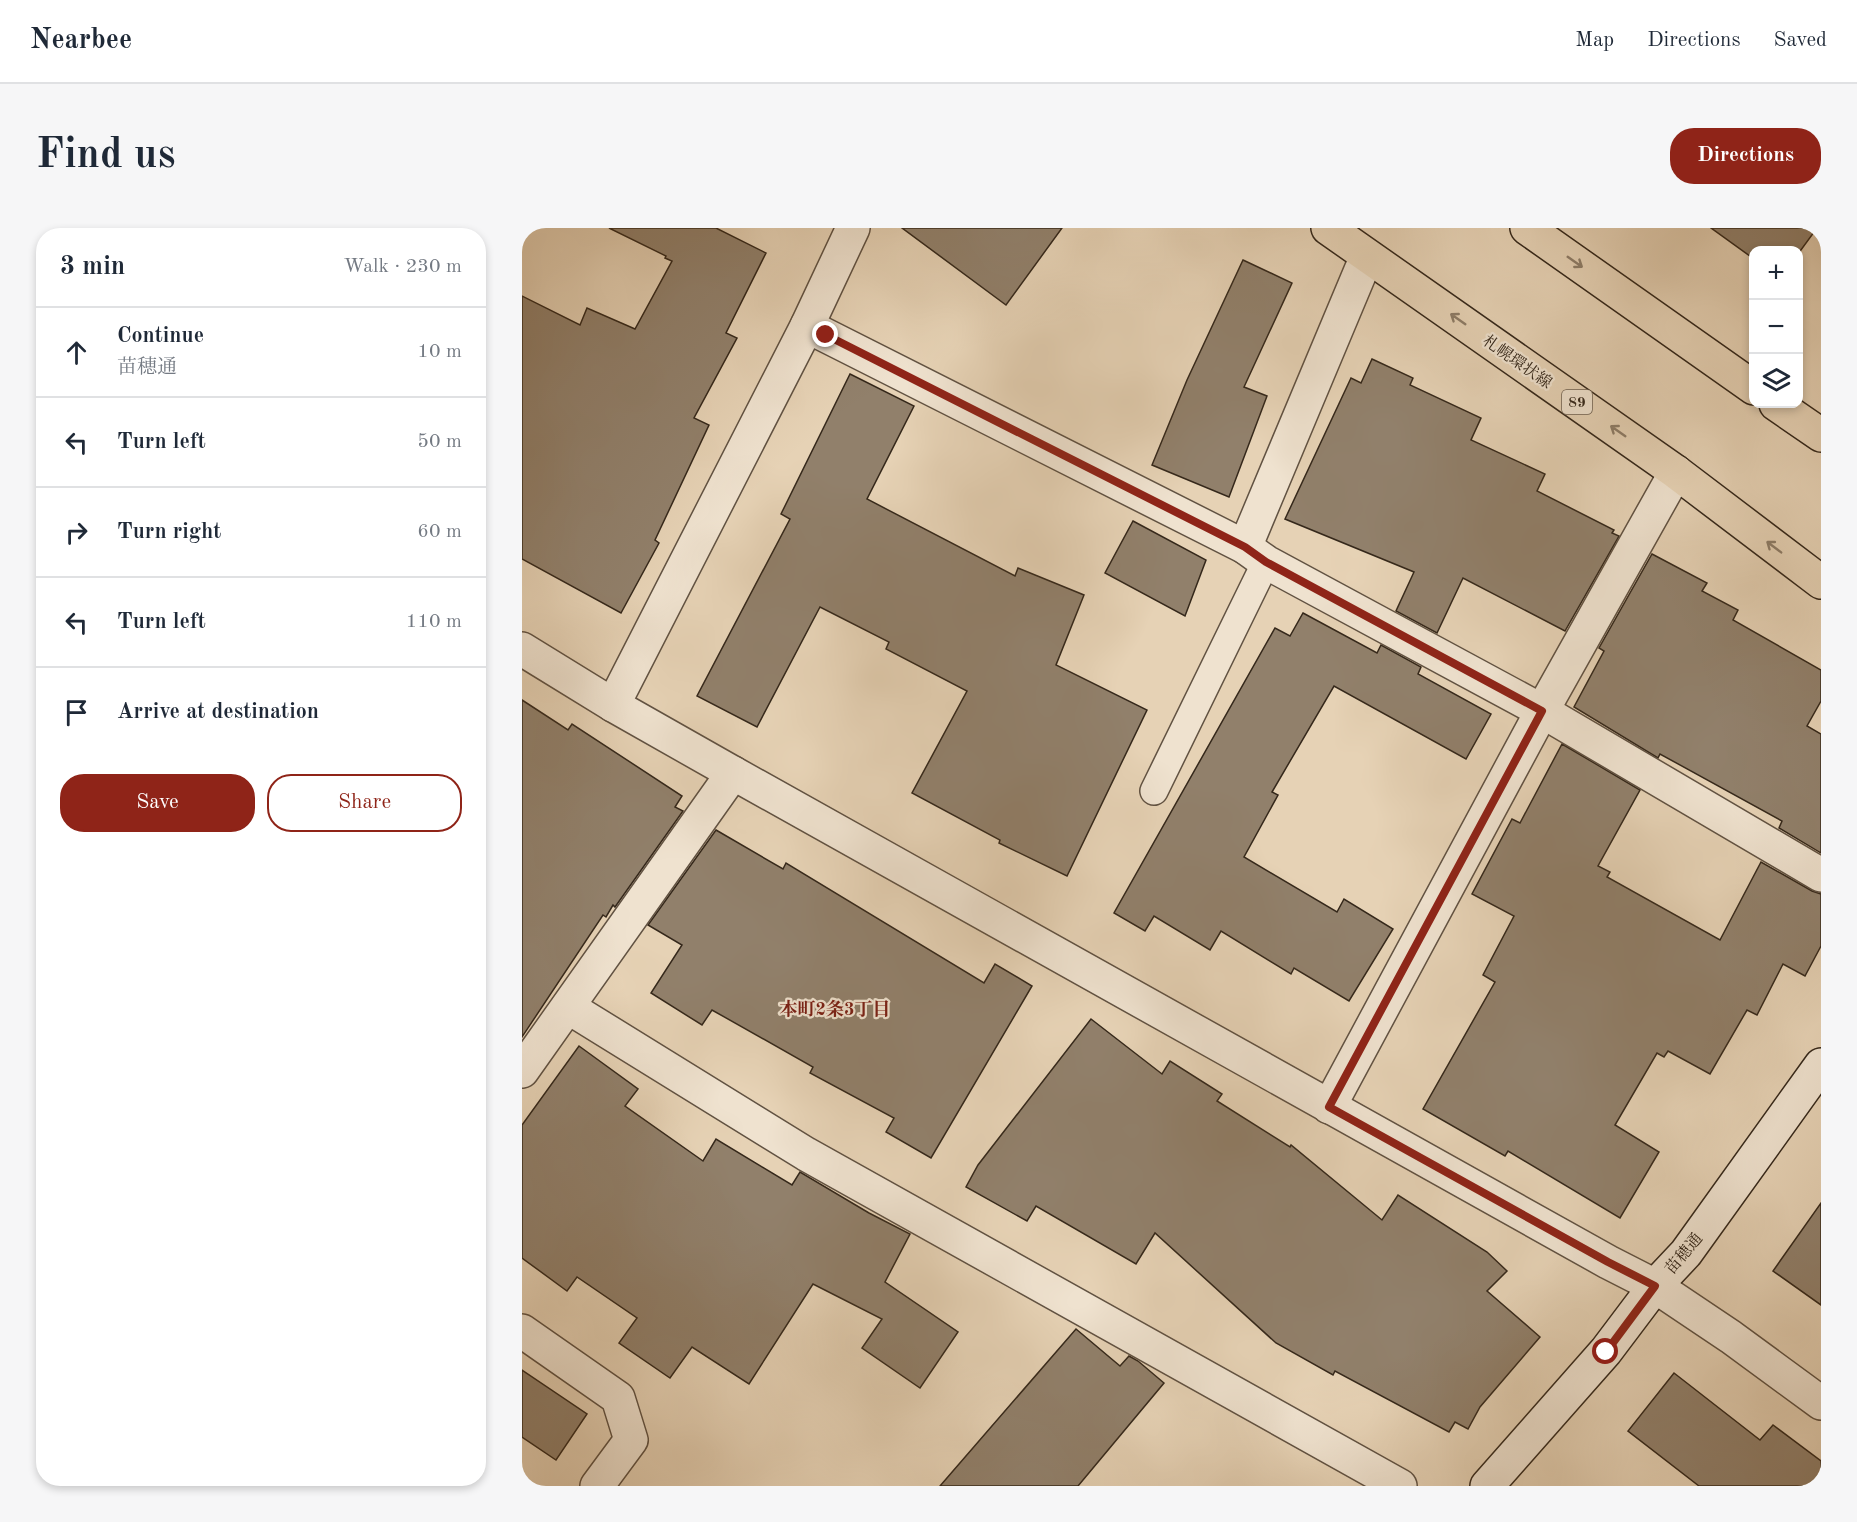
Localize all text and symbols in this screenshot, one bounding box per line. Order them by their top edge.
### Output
text: Nearbee [30,27,132,55]
text: Map [1575,30,1614,51]
text: Directions [1647,30,1741,51]
text: Saved [1774,30,1827,51]
button: Directions [1670,128,1821,184]
text: Find us [36,135,175,177]
map controls [1749,246,1803,408]
button: + [1749,246,1803,300]
text: 3 min [60,254,125,280]
one-way arrow [1566,256,1582,268]
text: Walk · 230 m [343,257,462,277]
button: − [1749,300,1803,354]
one-way arrow [1450,313,1466,325]
route end [812,321,838,347]
text: Continue [117,325,204,347]
street label: 札幌環状線 [1479,331,1555,392]
icon: ahead [60,336,93,369]
text: 10 m [417,342,462,362]
button: layers [1749,354,1803,408]
text: 苗穂通 [117,358,177,378]
road number: 89 [1562,390,1592,414]
one-way arrow [1610,425,1626,437]
icon: left [60,426,93,459]
text: Turn left [117,431,206,453]
text: 50 m [417,432,462,452]
icon: right [60,516,93,549]
text: Turn right [117,521,221,543]
text: 60 m [417,522,462,542]
one-way arrow [1767,541,1783,553]
icon: left [60,606,93,639]
text: Turn left [117,611,206,633]
text: 110 m [406,612,462,632]
icon: arrive [60,696,93,729]
text: Arrive at destination [117,701,319,723]
button: Save [60,774,255,832]
button: Share [267,774,462,832]
district label: 本町2条3丁目 [780,999,890,1019]
street label: 苗穂通 [1661,1229,1706,1278]
route start [1592,1338,1618,1364]

